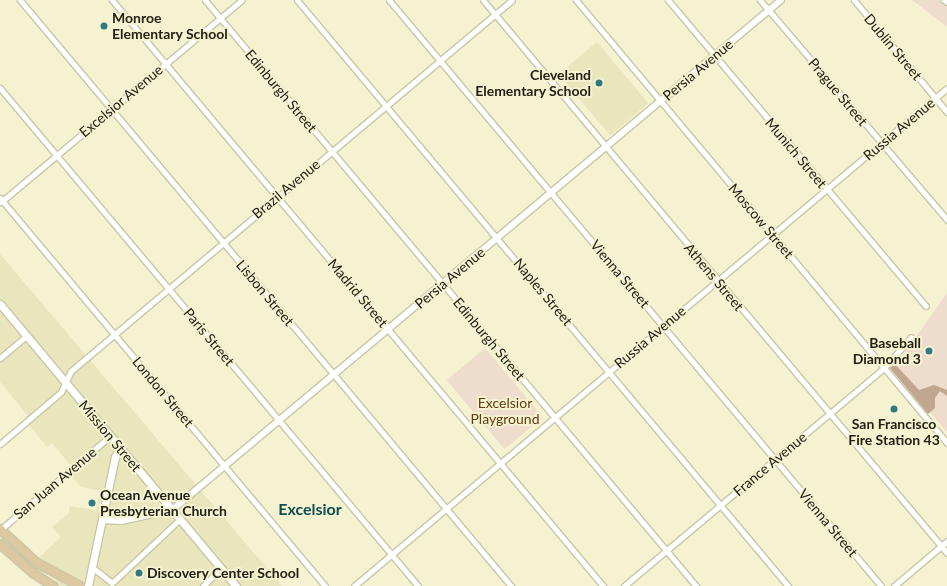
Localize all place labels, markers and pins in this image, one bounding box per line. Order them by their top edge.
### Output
place label: Monroe Elementary School [112,10,228,42]
marker: Monroe Elementary School [99,21,109,31]
place label: Cleveland Elementary School [475,67,591,100]
marker: Cleveland Elementary School [594,78,604,88]
place label: Baseball Diamond 3 [853,335,921,368]
marker: Baseball Diamond 3 [924,346,934,356]
marker: San Francisco Fire Station 43 [889,404,899,414]
place label: San Francisco Fire Station 43 [848,416,940,448]
place label: Ocean Avenue Presbyterian Church [100,487,227,520]
marker: Ocean Avenue Presbyterian Church [87,498,97,508]
place label: Discovery Center School [147,565,300,581]
marker: Discovery Center School [134,568,144,578]

